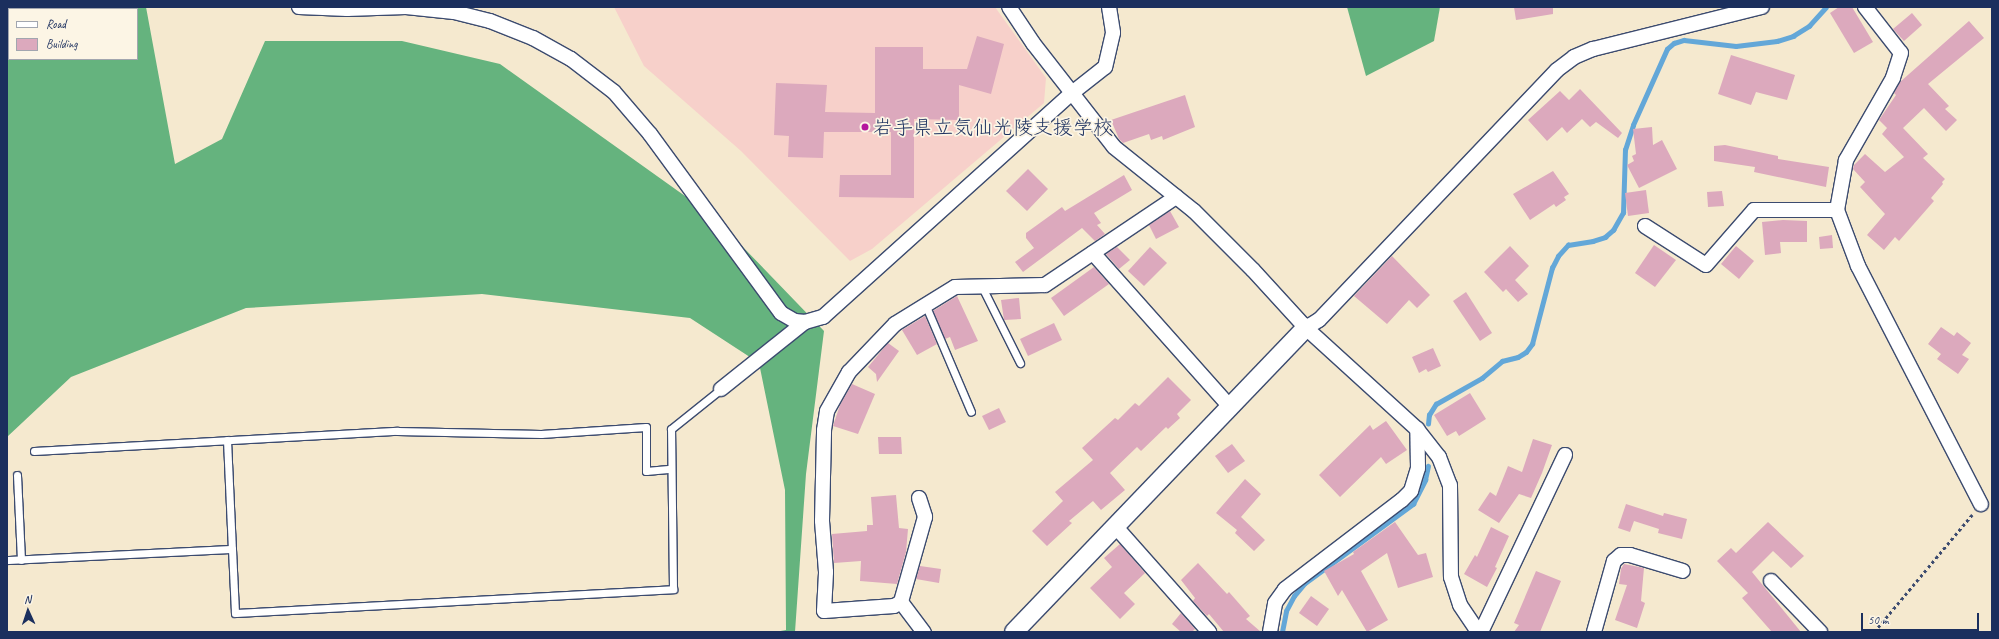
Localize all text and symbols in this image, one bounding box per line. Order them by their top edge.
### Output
legend [8,8,138,60]
text: Road [46,16,66,32]
text: Building [46,36,78,52]
place label: 岩手県立気仙光陵支援学校 [873,115,1113,139]
marker: 岩手県立気仙光陵支援学校 [860,122,870,132]
north arrow [8,591,48,631]
text: N [24,592,31,606]
scale bar [1863,605,1981,631]
text: 50 m [1868,612,1888,628]

